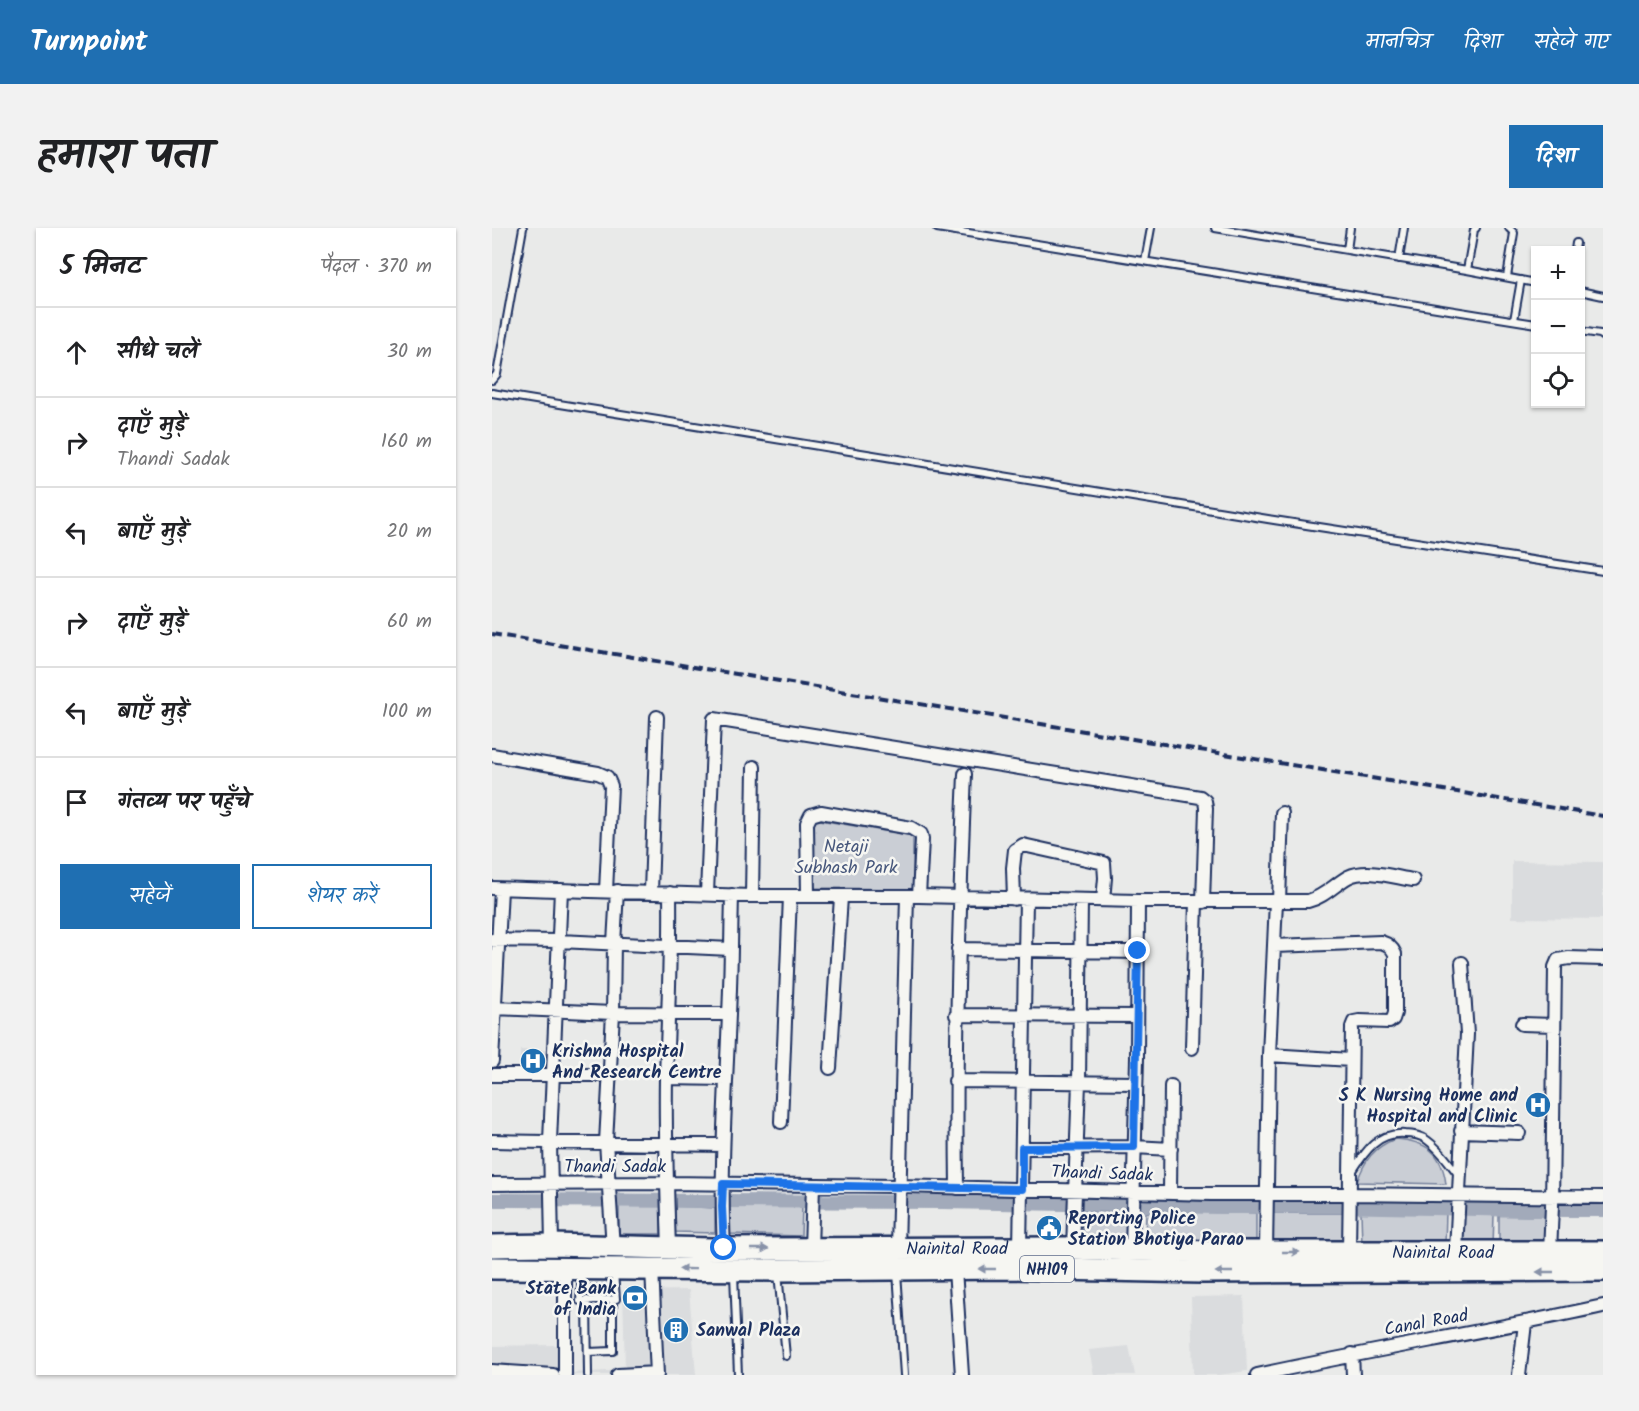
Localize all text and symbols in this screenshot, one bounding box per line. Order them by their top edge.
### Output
text: Turnpoint [30,20,148,65]
text: मानचित्र [1365,26,1431,59]
text: दिशा [1464,26,1501,59]
text: सहेजे गए [1534,26,1609,59]
text: हमारा पता [36,123,211,190]
button: दिशा [1509,125,1603,188]
text: 5 मिनट [60,246,142,288]
map controls [1531,246,1585,408]
button: + [1531,246,1585,300]
text: पैदल · 370 m [321,251,432,283]
button: − [1531,300,1585,354]
text: सीधे चलें [117,335,198,370]
icon: ahead [60,336,93,369]
text: 30 m [387,336,432,368]
button: locate [1531,354,1585,408]
text: दाएँ मुड़ें [117,409,186,444]
icon: right [60,426,93,459]
text: 160 m [381,426,432,458]
text: Thandi Sadak [117,444,230,476]
text: बाएँ मुड़ें [117,515,188,550]
icon: left [60,516,93,549]
text: 20 m [386,516,432,548]
text: दाएँ मुड़ें [117,605,186,640]
icon: right [60,606,93,639]
text: 60 m [387,606,432,638]
text: बाएँ मुड़ें [117,695,188,730]
icon: left [60,696,93,729]
text: 100 m [382,696,432,728]
text: गंतव्य पर पहुँचे [117,785,250,820]
icon: arrive [60,786,93,819]
park label: Netaji Subhash Park [795,833,898,883]
button: सहेजें [60,864,240,929]
button: शेयर करें [252,864,432,929]
route end [1124,937,1150,963]
place label: Krishna Hospital And Research Centre [552,1038,722,1088]
hospital icon: Krishna Hospital And Research Centre [518,1046,548,1076]
place label: S K Nursing Home and Hospital and Clinic [1339,1082,1518,1132]
hospital icon: S K Nursing Home and Hospital and Clinic [1523,1090,1553,1120]
street label: Thandi Sadak [564,1153,666,1182]
street label: Thandi Sadak [1051,1158,1154,1191]
place label: Reporting Police Station Bhotiya Parao [1068,1205,1244,1255]
public building icon: Reporting Police Station Bhotiya Parao [1034,1213,1064,1243]
route start [710,1234,736,1260]
street label: Nainital Road [906,1235,1009,1264]
street label: Nainital Road [1392,1239,1495,1268]
one-way arrow [751,1244,770,1254]
one-way arrow [1282,1247,1301,1257]
road number: NH109 [1020,1256,1074,1282]
one-way arrow [677,1264,696,1273]
one-way arrow [977,1264,996,1274]
one-way arrow [1214,1267,1233,1277]
one-way arrow [1535,1267,1554,1277]
place label: State Bank of India [526,1275,617,1325]
bank icon: State Bank of India [620,1283,650,1313]
street label: Canal Road [1382,1302,1472,1345]
building icon: Sanwal Plaza [661,1315,691,1345]
place label: Sanwal Plaza [696,1317,800,1346]

